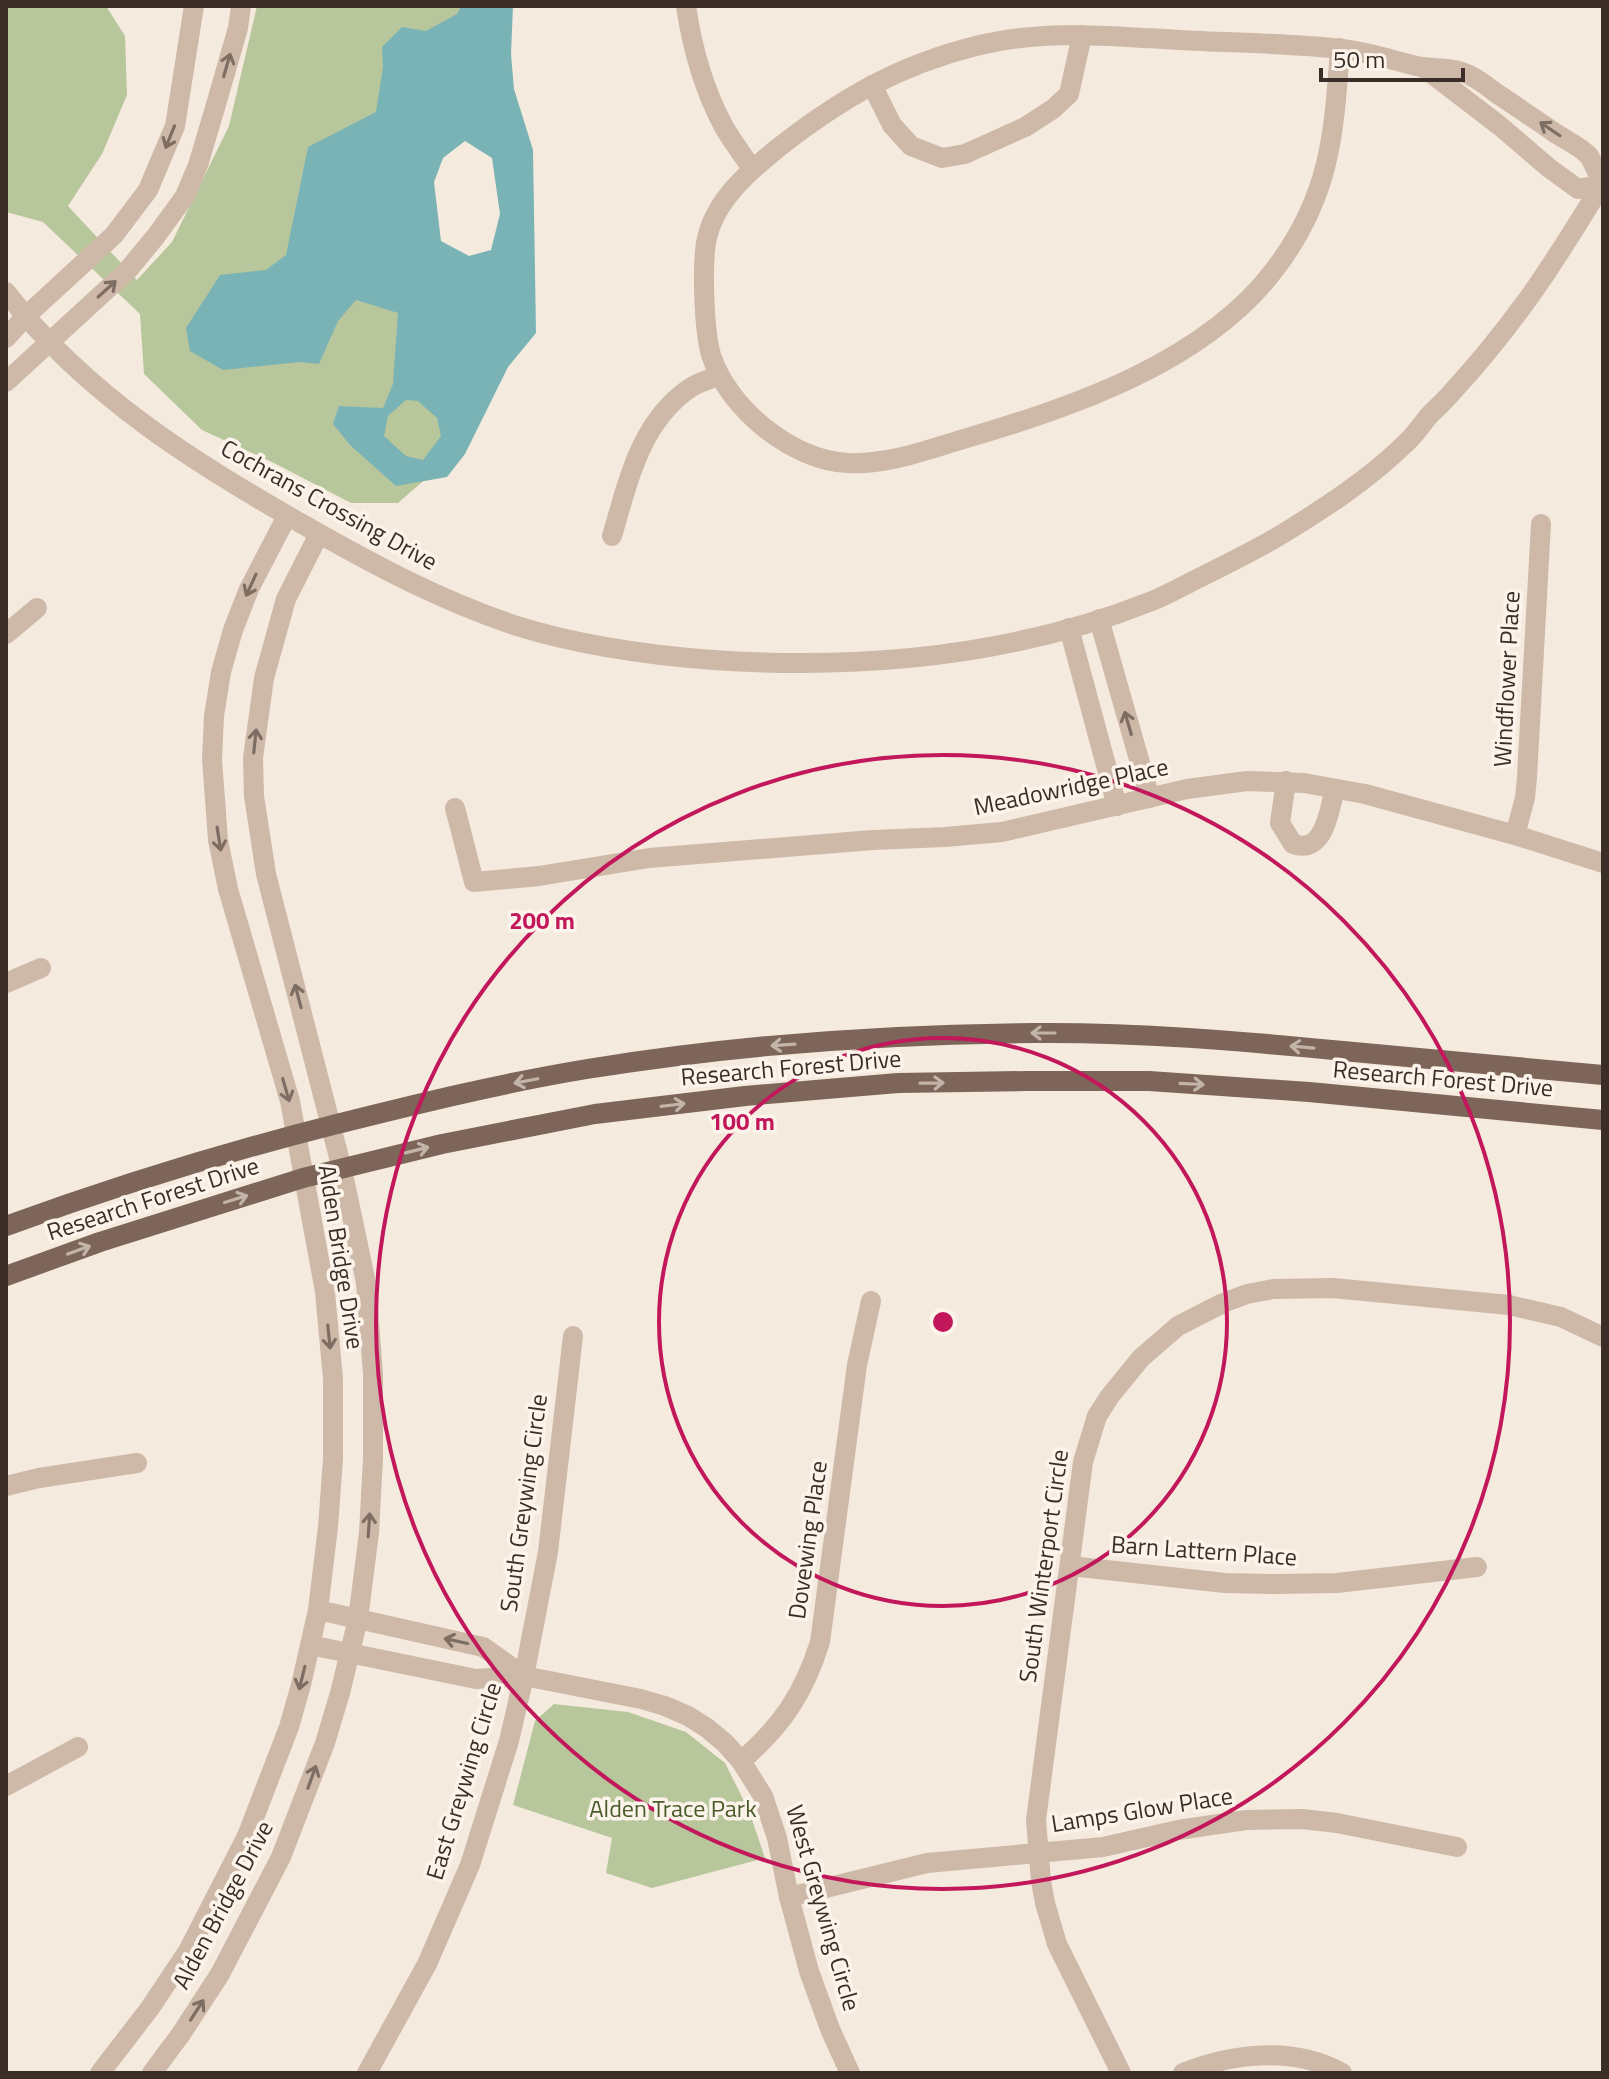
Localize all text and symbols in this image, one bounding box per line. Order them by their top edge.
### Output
scale bar [1321,32,1463,82]
text: 50 m [1333,41,1385,77]
one-way arrow [221,52,236,78]
one-way arrow [1539,121,1562,137]
one-way arrow [161,124,176,149]
one-way arrow [97,281,117,299]
street label: Cochrans Crossing Drive [215,430,444,579]
one-way arrow [243,573,258,597]
street label: Windflower Place [1483,590,1529,768]
one-way arrow [1120,710,1135,736]
one-way arrow [248,728,263,755]
street label: Meadowridge Place [970,748,1171,824]
one-way arrow [212,826,227,851]
text: 200 m [509,902,575,938]
one-way arrow [289,983,304,1009]
one-way arrow [1030,1025,1057,1041]
one-way arrow [770,1038,797,1053]
street label: Research Forest Drive [679,1039,903,1095]
one-way arrow [1289,1039,1316,1054]
street label: Research Forest Drive [1331,1050,1555,1106]
one-way arrow [514,1074,539,1089]
one-way arrow [918,1075,945,1090]
one-way arrow [280,1076,295,1102]
one-way arrow [1178,1077,1205,1092]
one-way arrow [659,1097,686,1112]
text: 100 m [709,1103,775,1139]
one-way arrow [404,1141,430,1156]
street label: Research Forest Drive [42,1147,263,1249]
street label: Alden Bridge Drive [310,1162,374,1352]
one-way arrow [223,1190,248,1205]
one-way arrow [66,1241,91,1256]
centre of rings [929,1308,957,1336]
one-way arrow [322,1323,337,1350]
street label: South Greywing Circle [490,1391,556,1614]
street label: South Winterport Circle [1009,1447,1077,1685]
street label: Dovewing Place [778,1458,836,1621]
one-way arrow [362,1512,377,1539]
street label: Barn Lattern Place [1110,1526,1298,1574]
one-way arrow [444,1633,469,1648]
one-way arrow [294,1665,309,1691]
street label: East Greywing Circle [416,1677,510,1884]
one-way arrow [306,1765,320,1790]
street label: Lamps Glow Place [1048,1777,1235,1841]
park label: Alden Trace Park [589,1790,757,1826]
street label: West Greywing Circle [777,1801,871,2015]
street label: Alden Bridge Drive [163,1814,282,1995]
one-way arrow [189,1999,205,2021]

